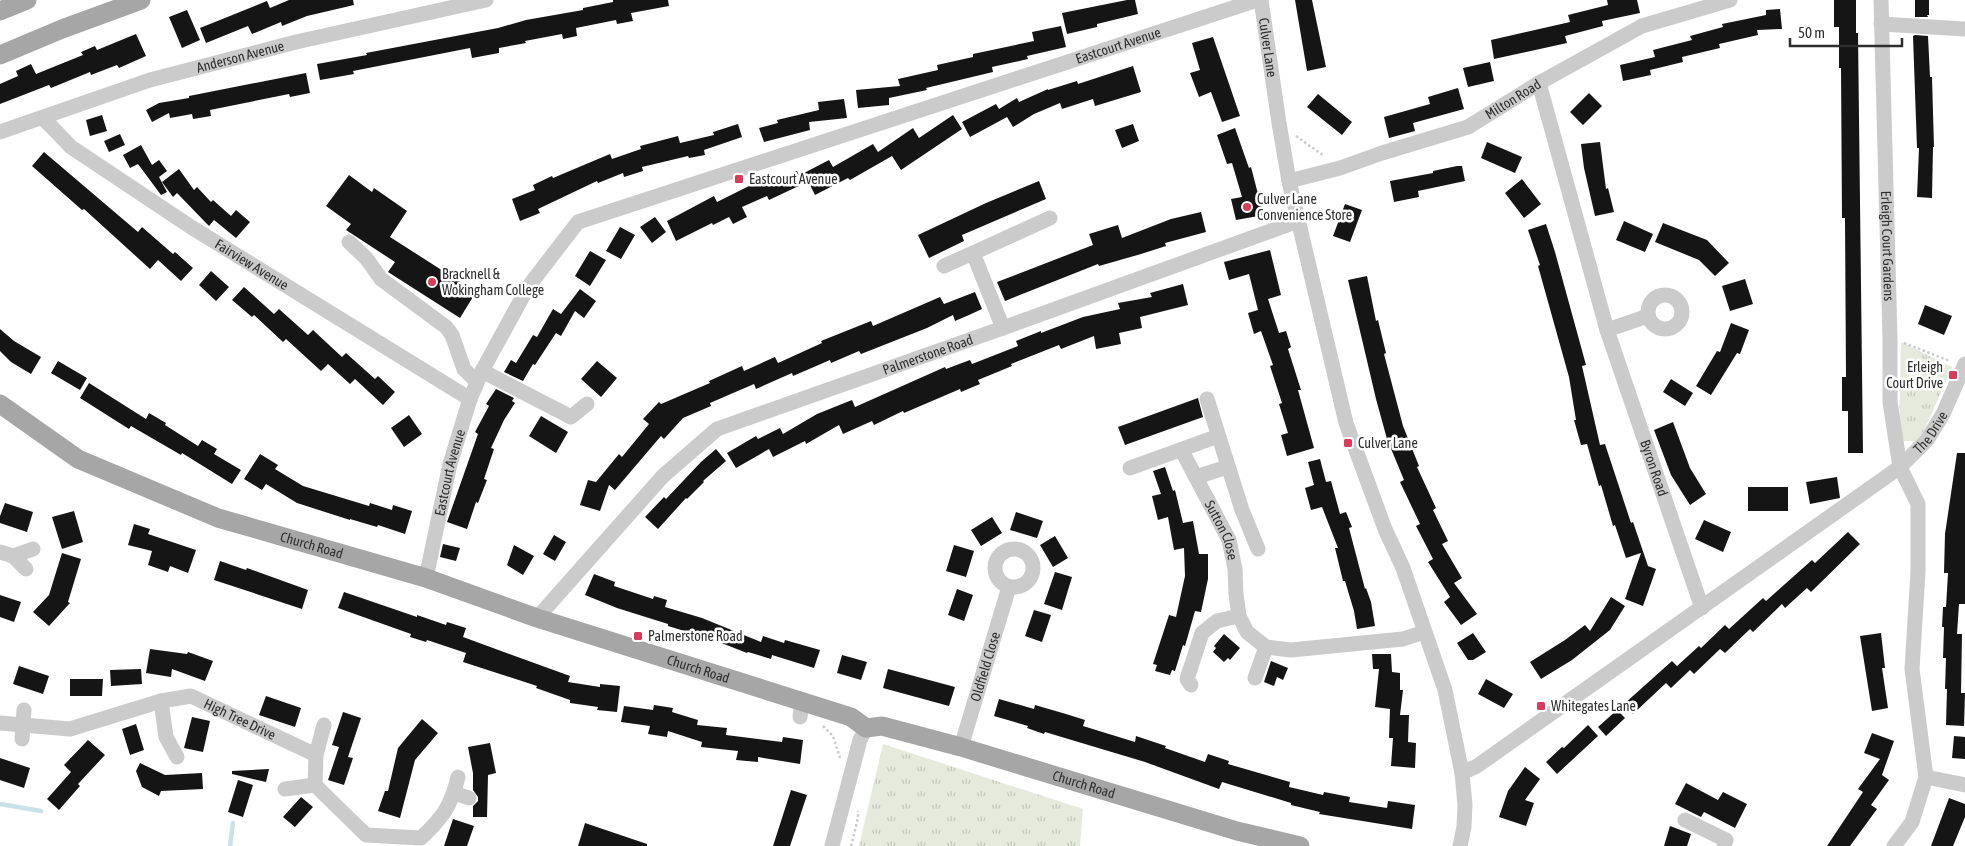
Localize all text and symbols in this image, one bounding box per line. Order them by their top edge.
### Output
scale bar [1790,15,1902,47]
street label: Culver Lane [1256,17,1280,78]
street label: Eastcourt Avenue [1073,24,1163,67]
text: 50 m [1798,24,1825,41]
street label: Anderson Avenue [195,37,286,76]
street label: Milton Road [1482,76,1544,122]
place label: Eastcourt Avenue [749,171,838,187]
marker: Eastcourt Avenue [733,173,745,185]
street label: Erleigh Court Gardens [1878,190,1897,301]
place label: Culver Lane Convenience Store [1257,191,1352,223]
marker: Culver Lane Convenience Store [1241,201,1253,213]
street label: Fairview Avenue [212,236,292,293]
place label: Bracknell & Wokingham College [442,266,544,298]
marker: Bracknell & Wokingham College [426,276,438,288]
street label: Palmerstone Road [880,331,975,378]
place label: Erleigh Court Drive [1886,359,1943,391]
marker: Erleigh Court Drive [1947,369,1959,381]
street label: The Drive [1910,408,1951,457]
street label: Eastcourt Avenue [431,427,468,517]
place label: Culver Lane [1358,435,1418,451]
marker: Culver Lane [1342,437,1354,449]
street label: Byron Road [1637,438,1671,498]
street label: Sutton Close [1202,498,1241,561]
street label: Church Road [279,528,345,562]
place label: Palmerstone Road [648,628,743,644]
marker: Palmerstone Road [632,630,644,642]
street label: Oldfield Close [967,630,1003,703]
street label: Church Road [665,652,732,686]
street label: High Tree Drive [202,695,278,743]
place label: Whitegates Lane [1551,698,1636,714]
marker: Whitegates Lane [1535,700,1547,712]
street label: Church Road [1051,767,1117,801]

